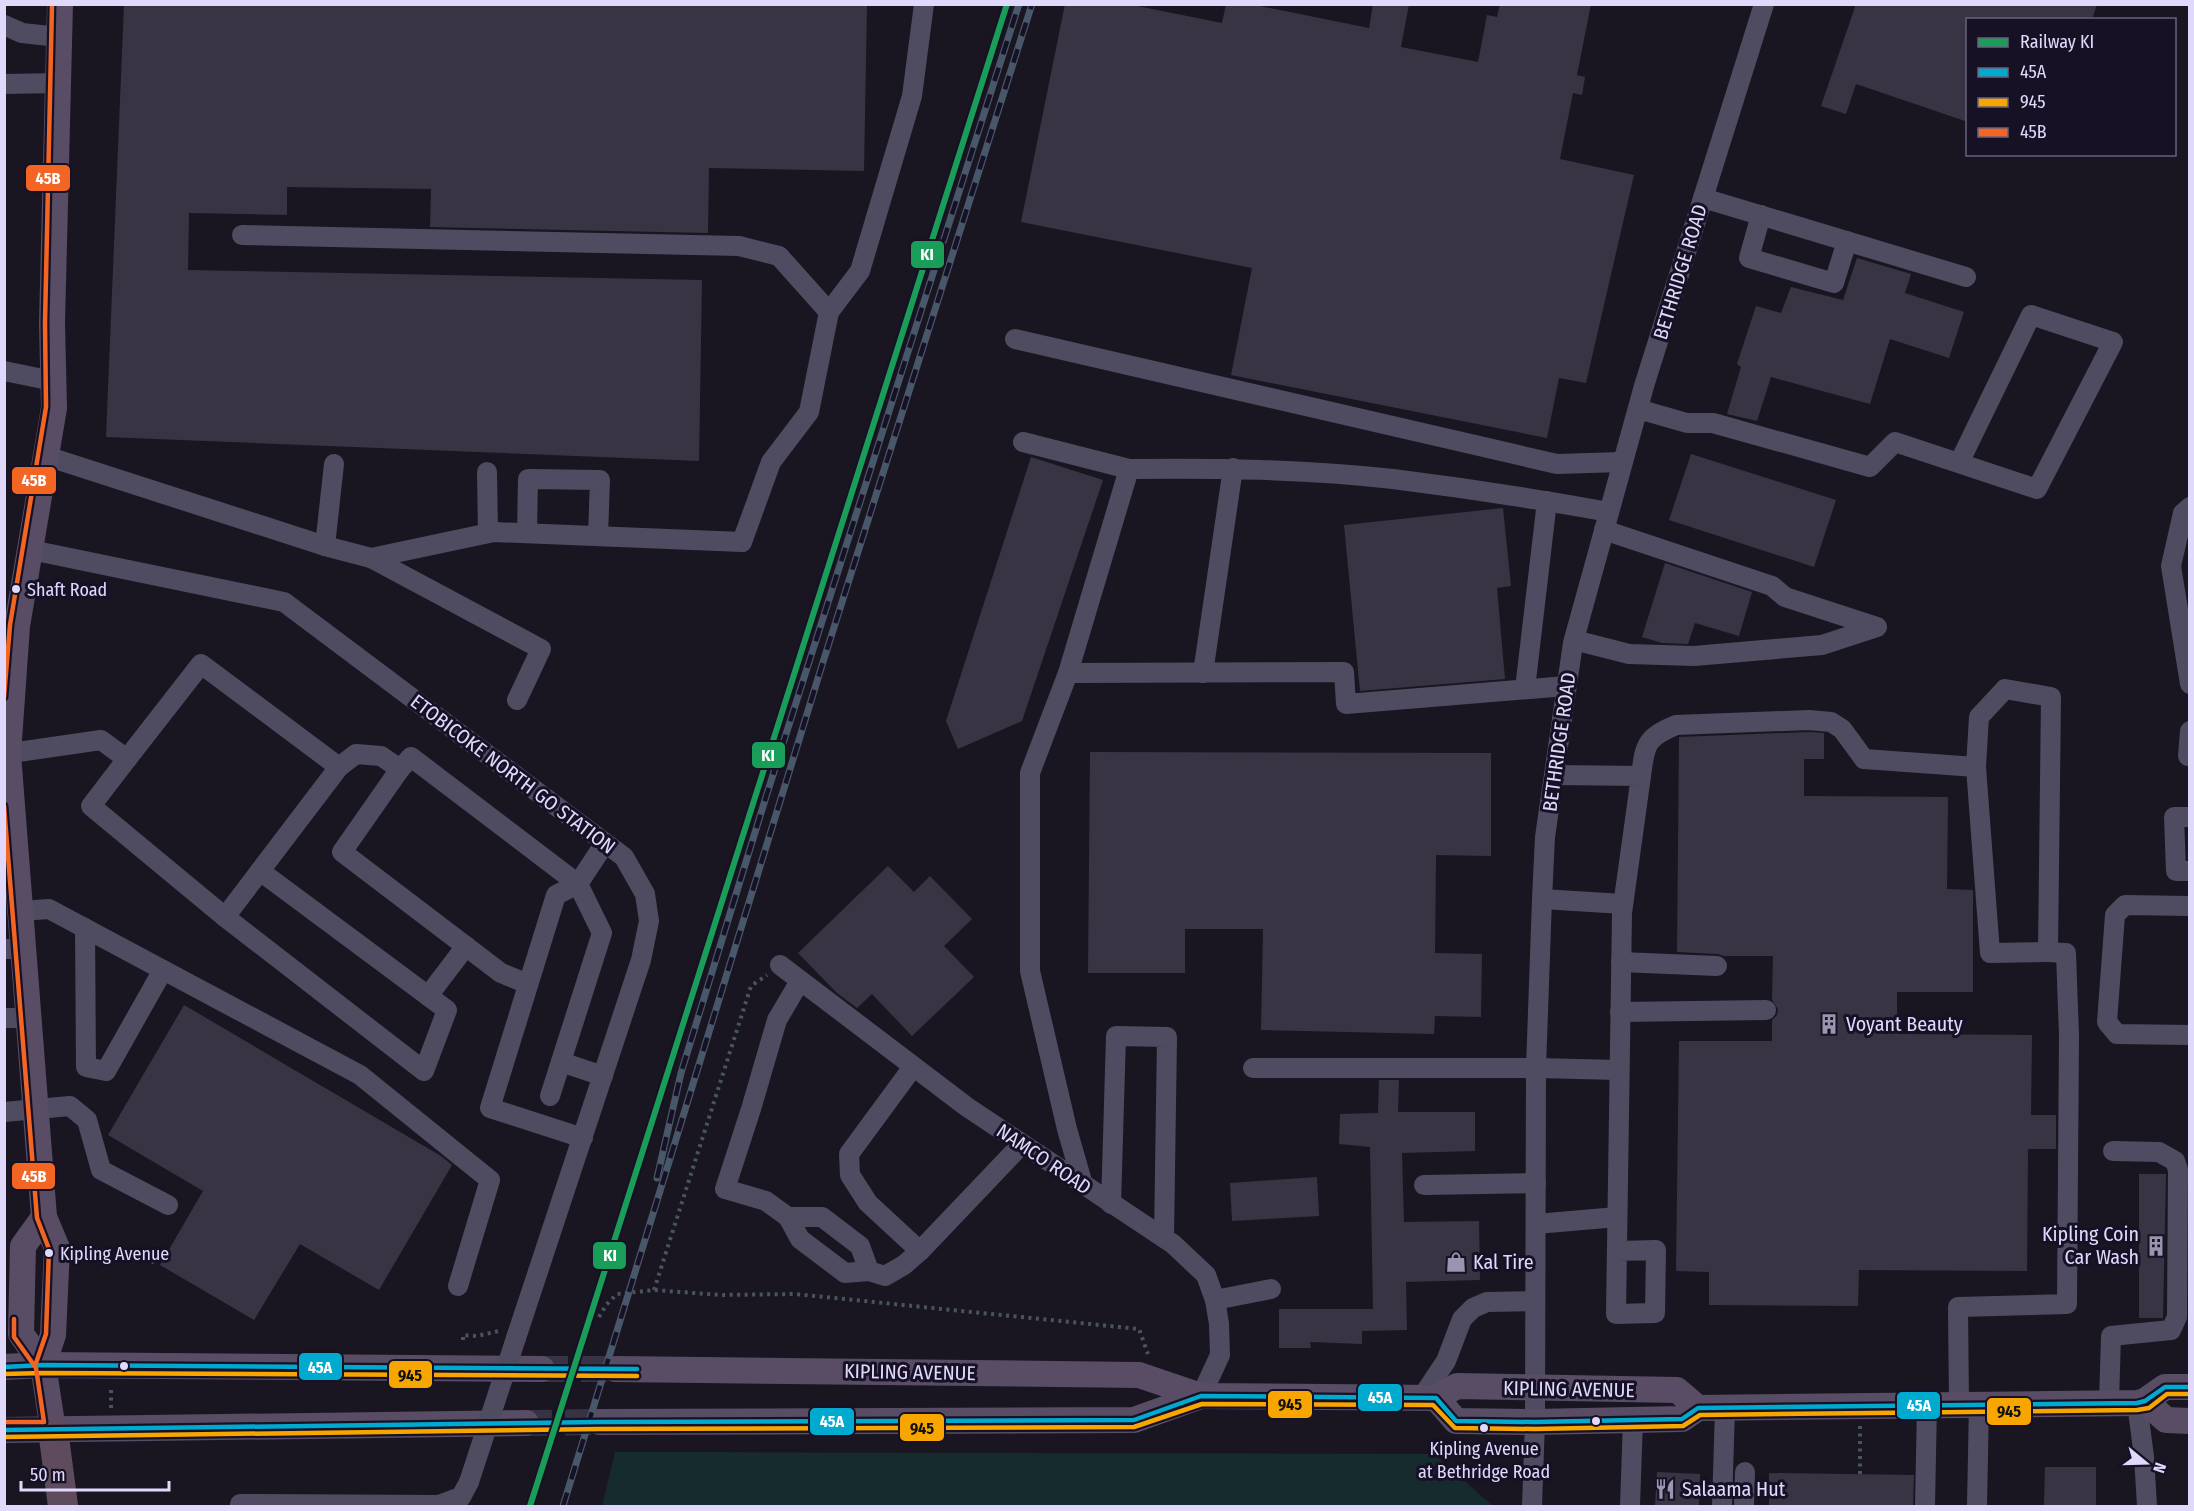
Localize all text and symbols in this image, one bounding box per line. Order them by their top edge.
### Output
legend [1966,18,2176,156]
text: Railway KI [2020,31,2094,53]
text: 45A [2020,61,2047,83]
text: 945 [2020,91,2045,113]
text: 45B [2020,121,2047,143]
line badge: 45B [25,164,71,192]
text: 45B [36,169,60,188]
street label: BETHRIDGE ROAD [1648,201,1712,343]
line badge: KI [910,240,945,269]
text: KI [920,245,934,264]
line badge: 45B [11,466,57,495]
text: 45B [22,471,46,490]
place label: Shaft Road [27,579,107,601]
marker: Shaft Road [10,583,22,595]
street label: BETHRIDGE ROAD [1537,671,1581,813]
street label: ETOBICOKE NORTH GO STATION [406,689,620,859]
line badge: KI [751,741,786,769]
text: KI [761,746,775,765]
building icon: Voyant Beauty [1817,1012,1841,1036]
place label: Voyant Beauty [1846,1012,1963,1036]
street label: NAMCO ROAD [992,1119,1096,1199]
line badge: 45B [11,1162,56,1190]
text: 45B [22,1167,46,1186]
place label: Kipling Coin Car Wash [2042,1222,2139,1269]
building icon: Kipling Coin Car Wash [2144,1234,2168,1258]
line badge: KI [592,1241,627,1270]
place label: Kipling Avenue [60,1243,169,1265]
text: KI [603,1246,617,1265]
marker: Kipling Avenue [43,1247,55,1259]
shop icon: Kal Tire [1444,1250,1468,1274]
place label: Kal Tire [1473,1250,1534,1274]
line badge: 45A [298,1352,343,1381]
text: 45A [308,1358,333,1377]
street label: KIPLING AVENUE [844,1359,976,1385]
unlabelled marker [118,1360,130,1372]
line badge: 945 [388,1360,433,1389]
text: 945 [398,1366,422,1385]
street label: KIPLING AVENUE [1503,1376,1635,1402]
line badge: 45A [1357,1383,1403,1412]
text: 45A [1368,1388,1393,1407]
line badge: 945 [1267,1390,1313,1419]
line badge: 45A [1896,1391,1941,1420]
text: 945 [1278,1395,1302,1414]
text: 45A [1907,1396,1932,1415]
line badge: 945 [1986,1397,2032,1426]
text: 945 [1997,1402,2021,1421]
line badge: 45A [809,1407,855,1436]
text: 45A [820,1412,845,1431]
line badge: 945 [899,1413,945,1442]
unlabelled marker [1590,1415,1602,1427]
text: 945 [910,1419,934,1438]
marker: Kipling Avenue at Bethridge Road [1478,1422,1490,1434]
north arrow [2116,1433,2176,1493]
place label: Kipling Avenue at Bethridge Road [1418,1438,1550,1483]
scale bar [21,1454,170,1492]
text: N [2149,1460,2170,1475]
text: 50 m [30,1464,66,1486]
restaurant icon: Salaama Hut [1653,1477,1677,1501]
place label: Salaama Hut [1682,1477,1786,1501]

